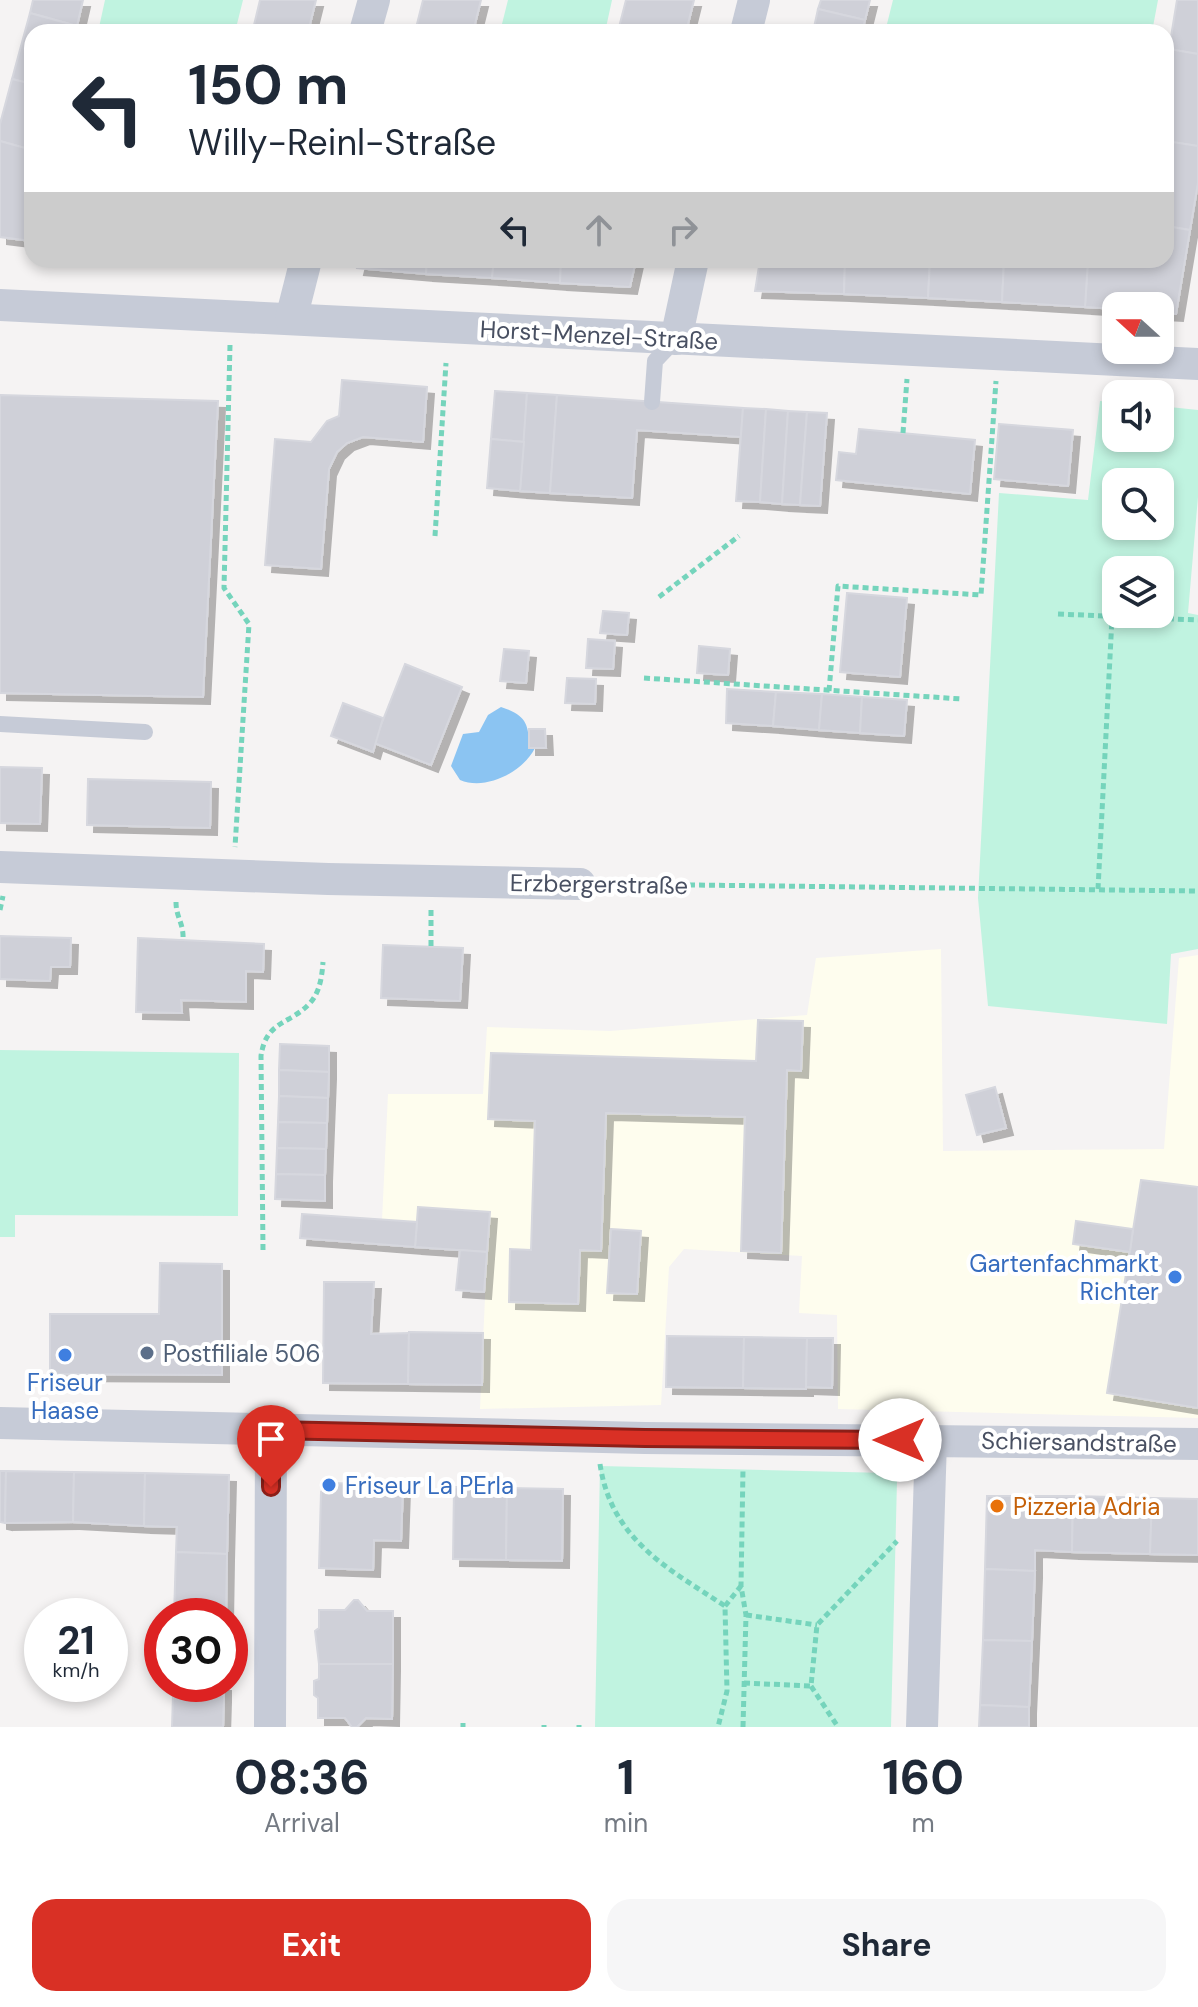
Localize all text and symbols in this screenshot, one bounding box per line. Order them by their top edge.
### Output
text: 150 m [188,48,349,121]
icon: left [56,56,160,160]
text: Willy-Reinl-Straße [188,119,496,166]
icon: left [493,208,537,252]
icon: ahead [577,208,621,252]
icon: right [661,208,705,252]
north arrow [1102,292,1174,364]
map controls [1102,292,1174,628]
street label: Horst-Menzel-Straße [479,313,719,357]
button: sound [1102,380,1174,452]
button: search [1102,468,1174,540]
button: layers [1102,556,1174,628]
street label: Erzbergerstraße [510,867,688,901]
place label: Gartenfachmarkt Richter [969,1248,1159,1307]
marker: Gartenfachmarkt Richter [1166,1268,1184,1286]
place label: Postfiliale 506 [163,1338,321,1369]
marker: Postfiliale 506 [138,1344,156,1362]
marker: Friseur Haase [56,1346,74,1364]
place label: Friseur Haase [27,1367,103,1426]
position arrow [858,1398,942,1482]
pin [237,1405,305,1487]
icon: arrive [249,1417,293,1461]
street label: Schiersandstraße [981,1425,1177,1459]
place label: Friseur La PErla [345,1470,514,1501]
marker: Friseur La PErla [320,1476,338,1494]
place label: Pizzeria Adria [1013,1491,1160,1522]
marker: Pizzeria Adria [988,1497,1006,1515]
speed limit sign: 30 [144,1598,248,1702]
text: 21 [57,1614,95,1666]
text: km/h [52,1657,100,1683]
text: 08:36 [234,1746,370,1809]
text: 1 [617,1746,635,1809]
text: 160 [882,1746,964,1809]
text: Arrival [264,1806,340,1840]
text: min [604,1806,648,1840]
text: m [912,1806,935,1840]
button: Exit [32,1899,591,1991]
button: Share [607,1899,1166,1991]

